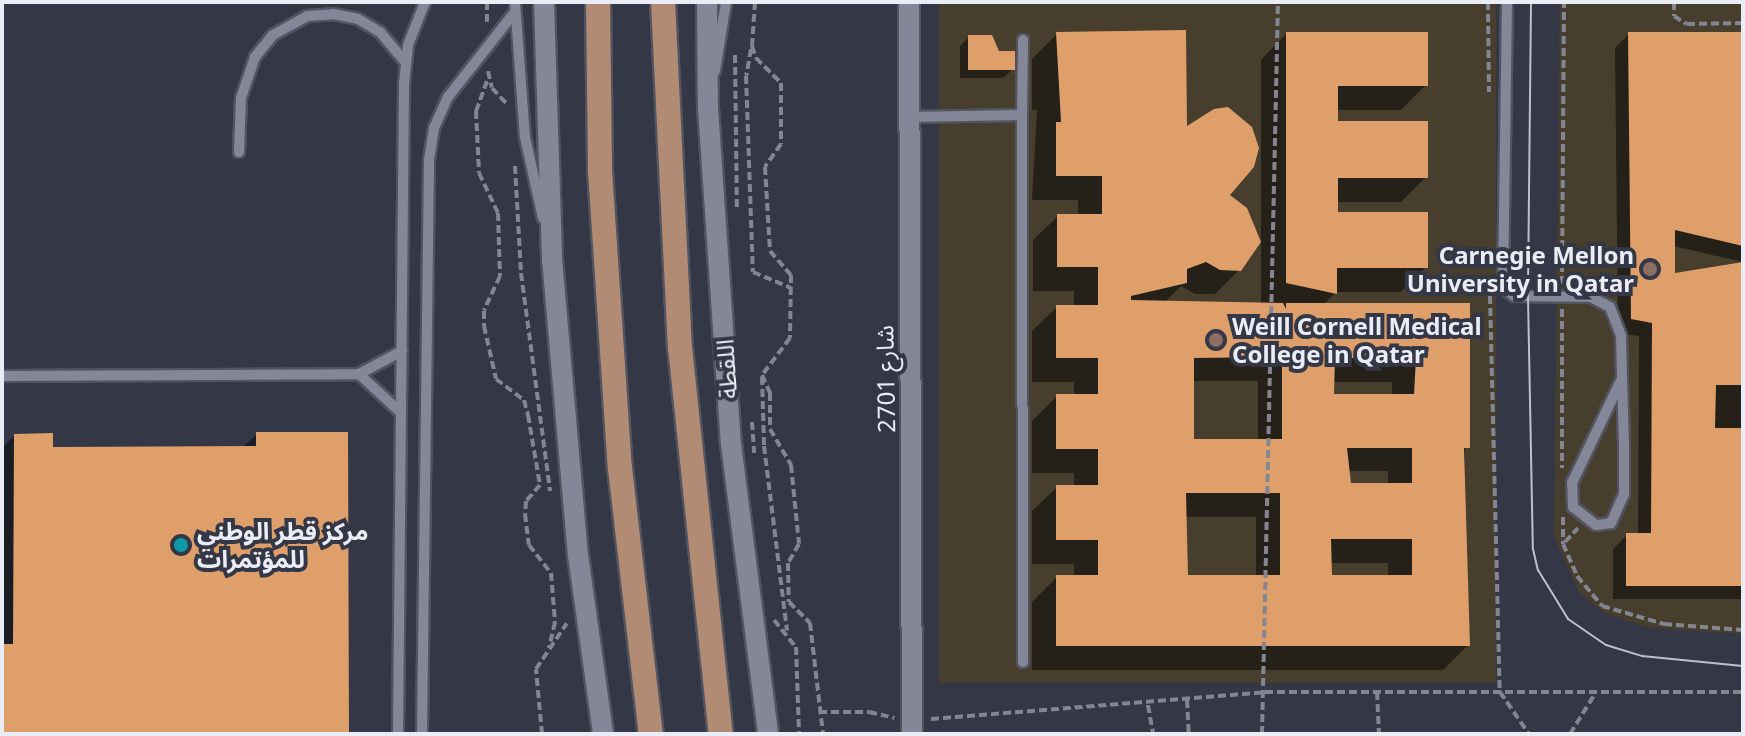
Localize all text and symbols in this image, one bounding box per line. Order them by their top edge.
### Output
place label: Carnegie Mellon University in Qatar [1407,241,1634,297]
marker: Carnegie Mellon University in Qatar [1641,260,1659,278]
place label: Weill Cornell Medical College in Qatar [1232,312,1482,368]
street label: شارع 2701 [870,325,900,433]
marker: Weill Cornell Medical College in Qatar [1207,331,1225,349]
street label: اللقطة [710,338,742,400]
place label: مركز قطر الوطني للمؤتمرات [197,517,369,573]
marker: مركز قطر الوطني للمؤتمرات [172,536,190,554]

